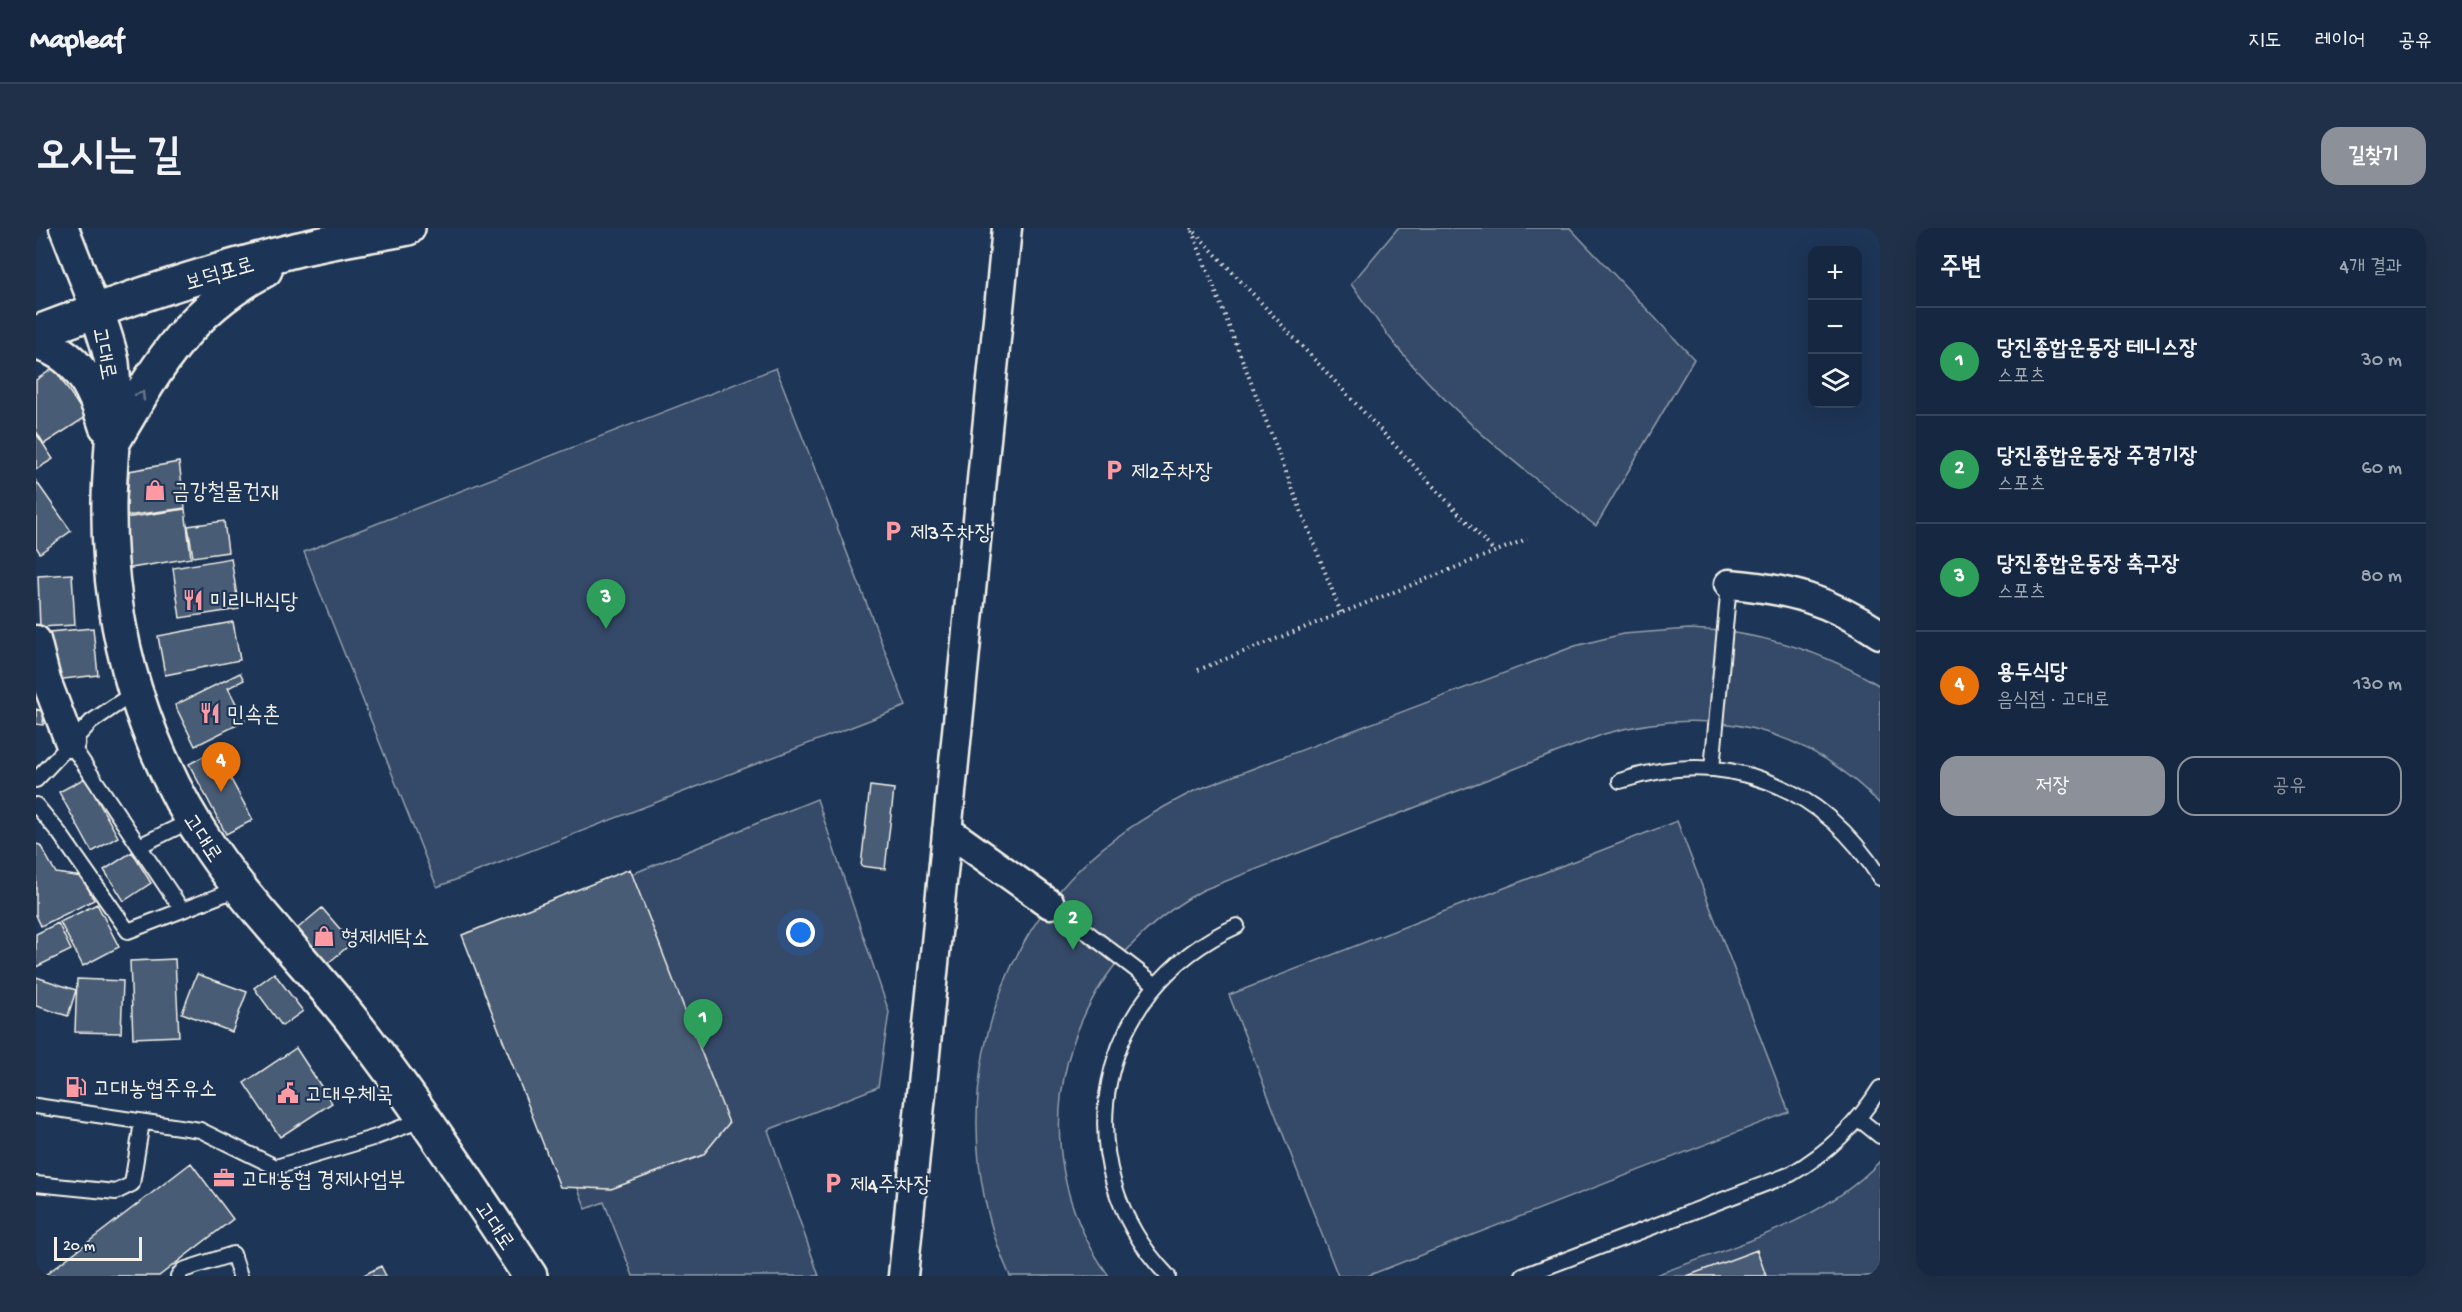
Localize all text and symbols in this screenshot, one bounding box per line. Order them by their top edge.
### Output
text: Mapleaf [30,25,124,58]
text: 지도 [2248,30,2282,55]
text: 레이어 [2315,30,2365,55]
text: 공유 [2398,30,2432,55]
button: 길찾기 [2321,127,2426,185]
text: 오시는 길 [36,135,181,184]
map controls [1808,246,1862,408]
button: + [1808,246,1862,300]
street label: 보덕포로 [182,254,258,298]
text: 주변 [1940,254,1982,285]
text: 4개 결과 [2340,257,2402,280]
button: − [1808,300,1862,354]
street label: 고대로 [84,325,120,382]
text: 당진종합운동장 테니스장 [1997,337,2197,363]
text: 1 [1955,350,1964,373]
text: 30 m [2361,350,2402,373]
button: layers [1808,354,1862,408]
text: 스포츠 [1997,366,2045,389]
one-way arrow [134,391,145,401]
text: 당진종합운동장 주경기장 [1997,445,2197,471]
parking icon: 제2주차장 [1102,458,1126,482]
text: 2 [1955,458,1964,481]
text: 60 m [2362,458,2402,481]
place label: 제2주차장 [1131,461,1213,487]
text: 스포츠 [1997,474,2045,497]
shop icon: 금강철물건재 [143,478,167,502]
place label: 금강철물건재 [172,481,279,507]
parking icon: 제3주차장 [881,519,905,543]
place label: 제3주차장 [910,522,993,548]
text: 당진종합운동장 축구장 [1997,553,2179,579]
text: 3 [1954,566,1965,589]
text: 80 m [2361,566,2402,589]
pin: 3 [586,580,626,629]
text: 스포츠 [1997,582,2045,605]
restaurant icon: 미리내식당 [181,588,205,612]
place label: 미리내식당 [210,591,299,617]
text: 용두식당 [1997,661,2068,687]
text: 4 [1955,674,1964,697]
text: 130 m [2353,674,2402,697]
text: 음식점 · 고대로 [1997,690,2109,713]
restaurant icon: 민속촌 [198,701,222,725]
place label: 민속촌 [227,704,280,730]
pin: 4 [202,742,240,792]
button: 저장 [1940,756,2165,816]
button: 공유 [2177,756,2402,816]
street label: 고대로 [175,810,226,869]
pin: 2 [1054,900,1092,950]
your location [786,918,815,947]
shop icon: 형제세탁소 [312,924,336,948]
place label: 형제세탁소 [341,927,430,953]
pin: 1 [684,1000,722,1049]
fuel station icon: 고대농협주유소 [64,1075,88,1099]
place label: 고대농협주유소 [93,1078,217,1104]
public building icon: 고대우체국 [276,1081,300,1105]
place label: 고대우체국 [305,1084,394,1110]
office icon: 고대농협 경제사업부 [212,1166,236,1190]
place label: 고대농협 경제사업부 [241,1169,406,1195]
parking icon: 제4주차장 [821,1171,845,1195]
place label: 제4주차장 [850,1174,932,1200]
street label: 고대로 [467,1198,518,1257]
scale bar [54,1234,142,1262]
text: 20 m [63,1238,95,1257]

